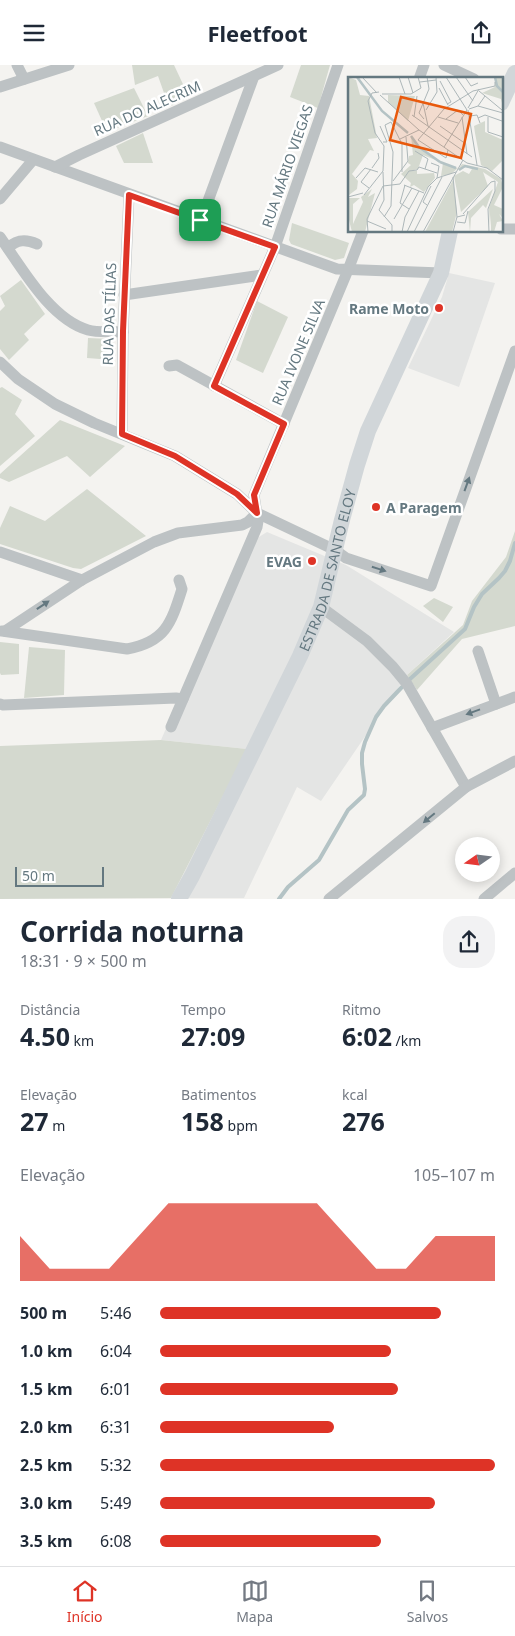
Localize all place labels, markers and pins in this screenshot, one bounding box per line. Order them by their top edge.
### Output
pin [179,199,221,241]
place label: Rame Moto [349,299,429,318]
marker: Rame Moto [433,302,445,314]
place label: A Paragem [386,498,462,517]
marker: A Paragem [370,501,382,513]
place label: EVAG [266,552,302,571]
marker: EVAG [306,555,318,567]

